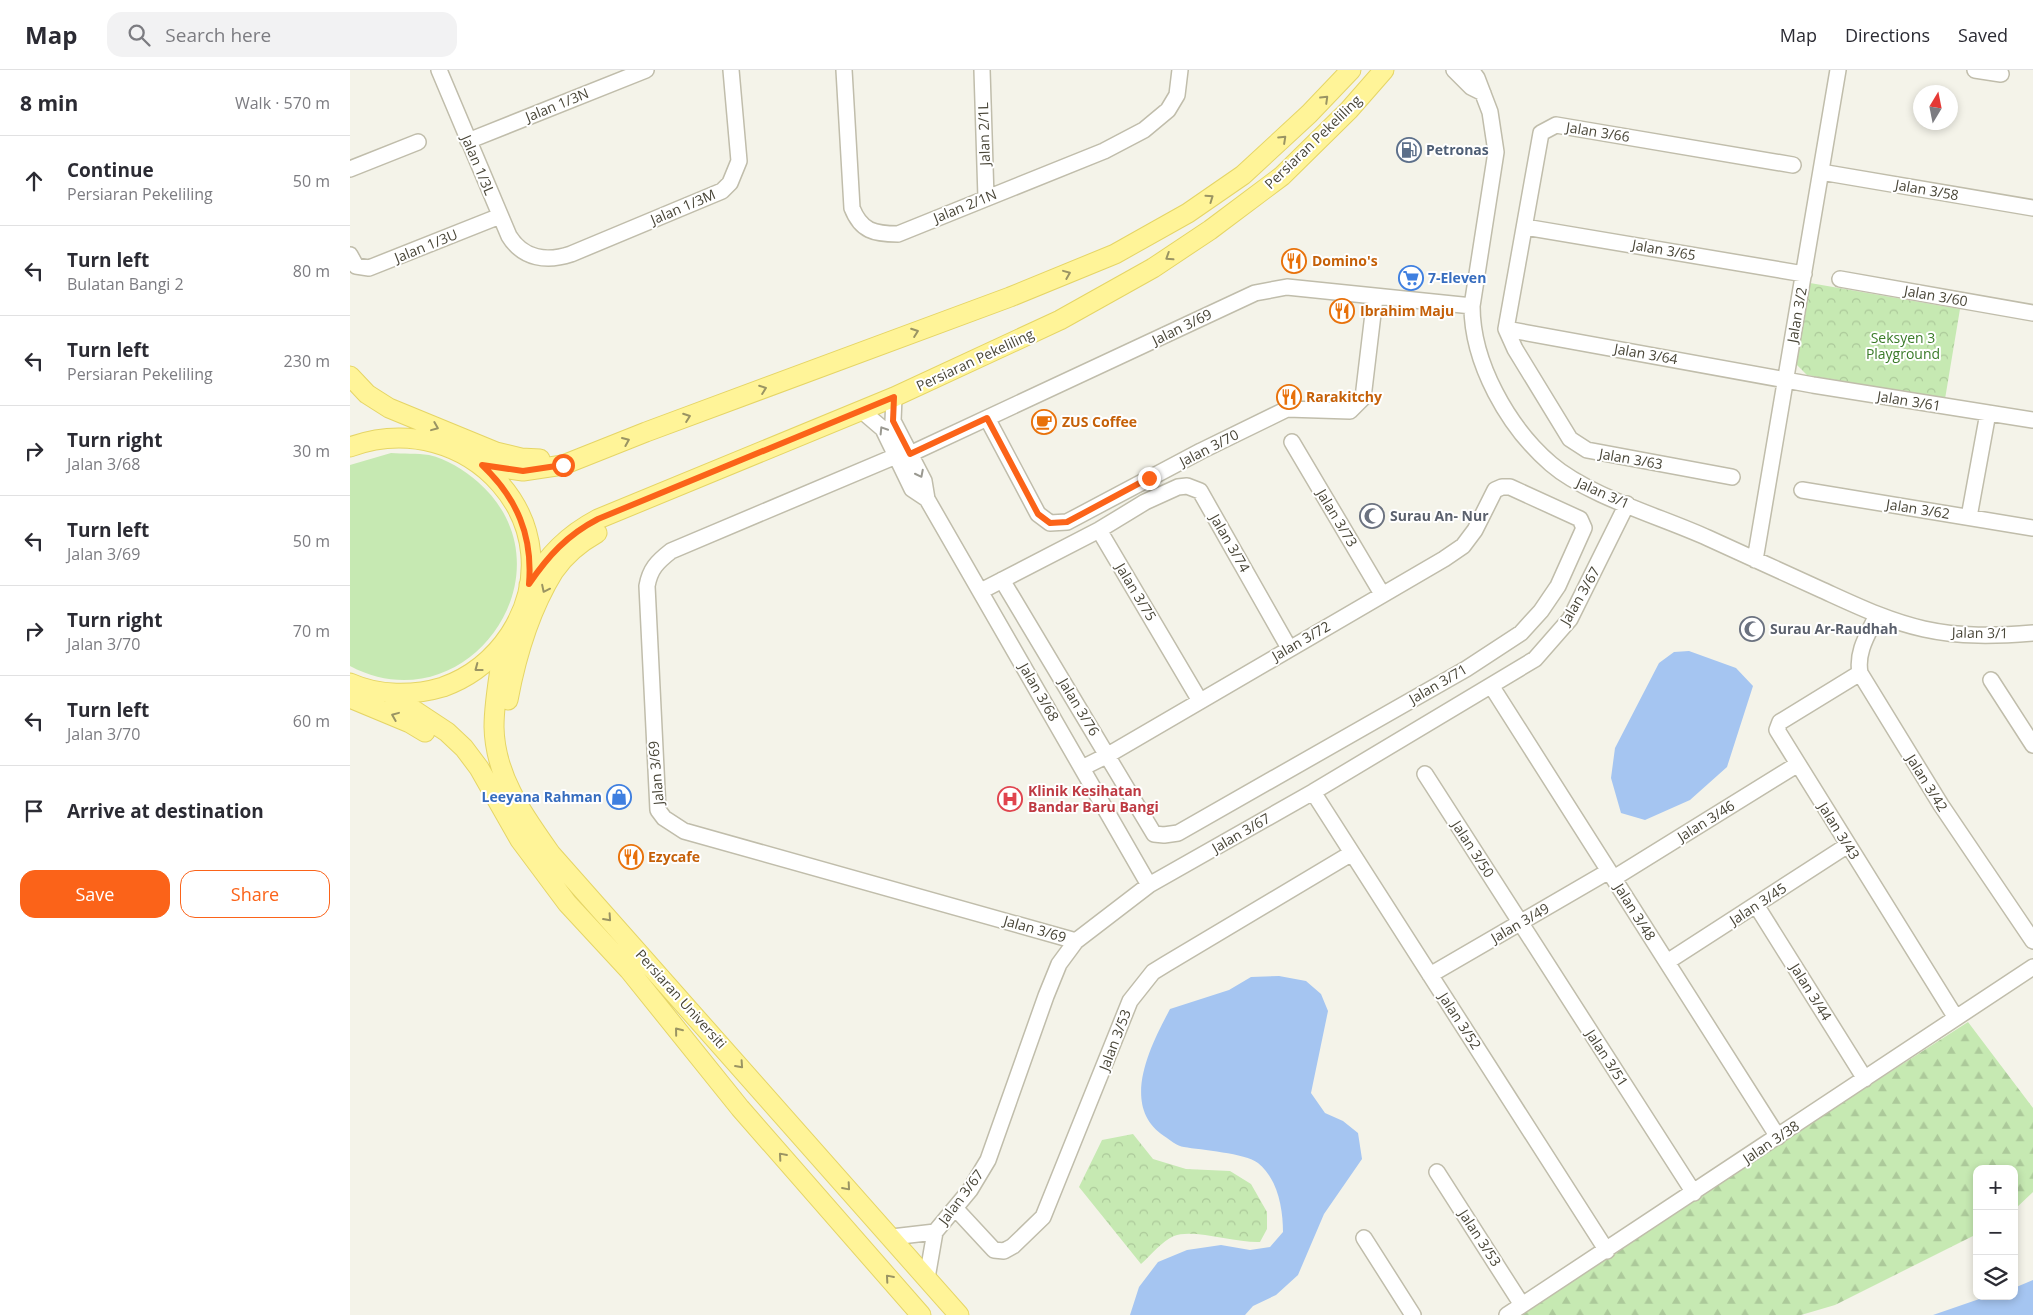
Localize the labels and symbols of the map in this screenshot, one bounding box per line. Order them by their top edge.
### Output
street label: Jalan 1/3N [520,83,591,127]
north arrow [1913,85,1958,130]
street label: Persiaran Pekeliling [1260,90,1365,193]
one-way arrow [1319,96,1328,105]
street label: Jalan 2/1L [973,102,994,168]
street label: Jalan 3/66 [1563,117,1631,146]
street label: Jalan 1/3L [457,130,500,198]
one-way arrow [1277,136,1286,145]
fuel station icon: Petronas [1396,137,1422,163]
place label: Petronas [1426,140,1489,159]
street label: Jalan 3/58 [1892,174,1960,204]
street label: Jalan 1/3M [646,184,718,230]
street label: Jalan 2/1N [928,184,999,228]
one-way arrow [1204,195,1214,204]
street label: Jalan 1/3U [390,224,460,268]
street label: Jalan 3/65 [1629,234,1697,264]
restaurant icon: Domino's [1281,248,1307,274]
one-way arrow [1165,251,1175,260]
place label: Domino's [1312,251,1378,270]
supermarket icon: 7-Eleven [1398,265,1424,291]
place label: 7-Eleven [1428,268,1486,287]
one-way arrow [1062,270,1071,280]
street label: Jalan 3/60 [1901,280,1969,310]
street label: Jalan 3/2 [1782,286,1811,346]
restaurant icon: Ibrahim Maju [1329,298,1355,324]
place label: Ibrahim Maju [1360,301,1454,320]
street label: Jalan 3/69 [1147,304,1215,350]
street label: Persiaran Pekeliling [913,324,1037,395]
one-way arrow [910,328,919,338]
park label: Seksyen 3 Playground [1866,328,1940,363]
street label: Jalan 3/64 [1611,338,1679,368]
restaurant icon: Rarakitchy [1276,384,1302,410]
one-way arrow [758,385,767,395]
street label: Jalan 3/61 [1874,386,1942,415]
place label: Rarakitchy [1306,387,1382,406]
cafe icon: ZUS Coffee [1031,409,1057,435]
place label: ZUS Coffee [1062,412,1137,431]
one-way arrow [682,413,691,423]
one-way arrow [431,422,439,432]
street label: Jalan 3/70 [1174,425,1242,472]
one-way arrow [880,427,889,436]
one-way arrow [621,436,630,447]
street label: Jalan 3/63 [1596,443,1664,473]
route start [552,454,575,477]
route end [1138,467,1161,490]
one-way arrow [914,469,924,478]
street label: Jalan 3/1 [1572,472,1633,513]
street label: Jalan 3/73 [1312,484,1362,550]
street label: Jalan 3/62 [1883,494,1951,523]
mosque icon: Surau An- Nur [1359,503,1385,529]
place label: Surau An- Nur [1390,506,1489,525]
street label: Jalan 3/74 [1205,508,1255,575]
street label: Jalan 3/75 [1111,558,1161,624]
street label: Jalan 3/67 [1554,563,1604,630]
one-way arrow [541,584,551,593]
street label: Jalan 3/72 [1266,616,1333,666]
mosque icon: Surau Ar-Raudhah [1739,616,1765,642]
place label: Surau Ar-Raudhah [1770,619,1898,638]
street label: Jalan 3/1 [1950,622,2008,642]
street label: Jalan 3/68 [1014,657,1064,724]
street label: Jalan 3/71 [1403,659,1470,709]
one-way arrow [474,662,484,671]
street label: Jalan 3/76 [1054,673,1104,739]
one-way arrow [391,712,399,722]
street label: Jalan 3/69 [643,740,668,808]
street label: Jalan 3/42 [1901,749,1952,815]
place label: Klinik Kesihatan Bandar Baru Bangi [1028,781,1159,816]
shop icon: Leeyana Rahman [606,784,632,810]
hospital icon: Klinik Kesihatan Bandar Baru Bangi [997,786,1023,812]
place label: Leeyana Rahman [482,787,602,806]
street label: Jalan 3/46 [1672,796,1738,847]
street label: Jalan 3/43 [1813,797,1864,863]
street label: Jalan 3/67 [1206,808,1273,858]
street label: Jalan 3/50 [1447,815,1499,881]
restaurant icon: Ezycafe [618,844,644,870]
place label: Ezycafe [648,847,700,866]
street label: Jalan 3/48 [1609,878,1660,944]
street label: Jalan 3/45 [1724,878,1790,930]
street label: Jalan 3/49 [1485,898,1552,948]
street label: Jalan 3/69 [1000,910,1069,947]
one-way arrow [602,912,611,921]
street label: Persiaran Universiti [632,945,731,1052]
street label: Jalan 3/44 [1785,958,1836,1024]
street label: Jalan 3/52 [1434,987,1486,1053]
street label: Jalan 3/53 [1093,1006,1135,1075]
street label: Jalan 3/51 [1581,1024,1633,1090]
one-way arrow [676,1028,684,1037]
one-way arrow [734,1059,743,1068]
street label: Jalan 3/38 [1737,1116,1803,1169]
one-way arrow [779,1153,788,1162]
street label: Jalan 3/67 [932,1165,988,1230]
one-way arrow [842,1181,851,1190]
street label: Jalan 3/53 [1454,1204,1506,1270]
one-way arrow [886,1275,895,1284]

